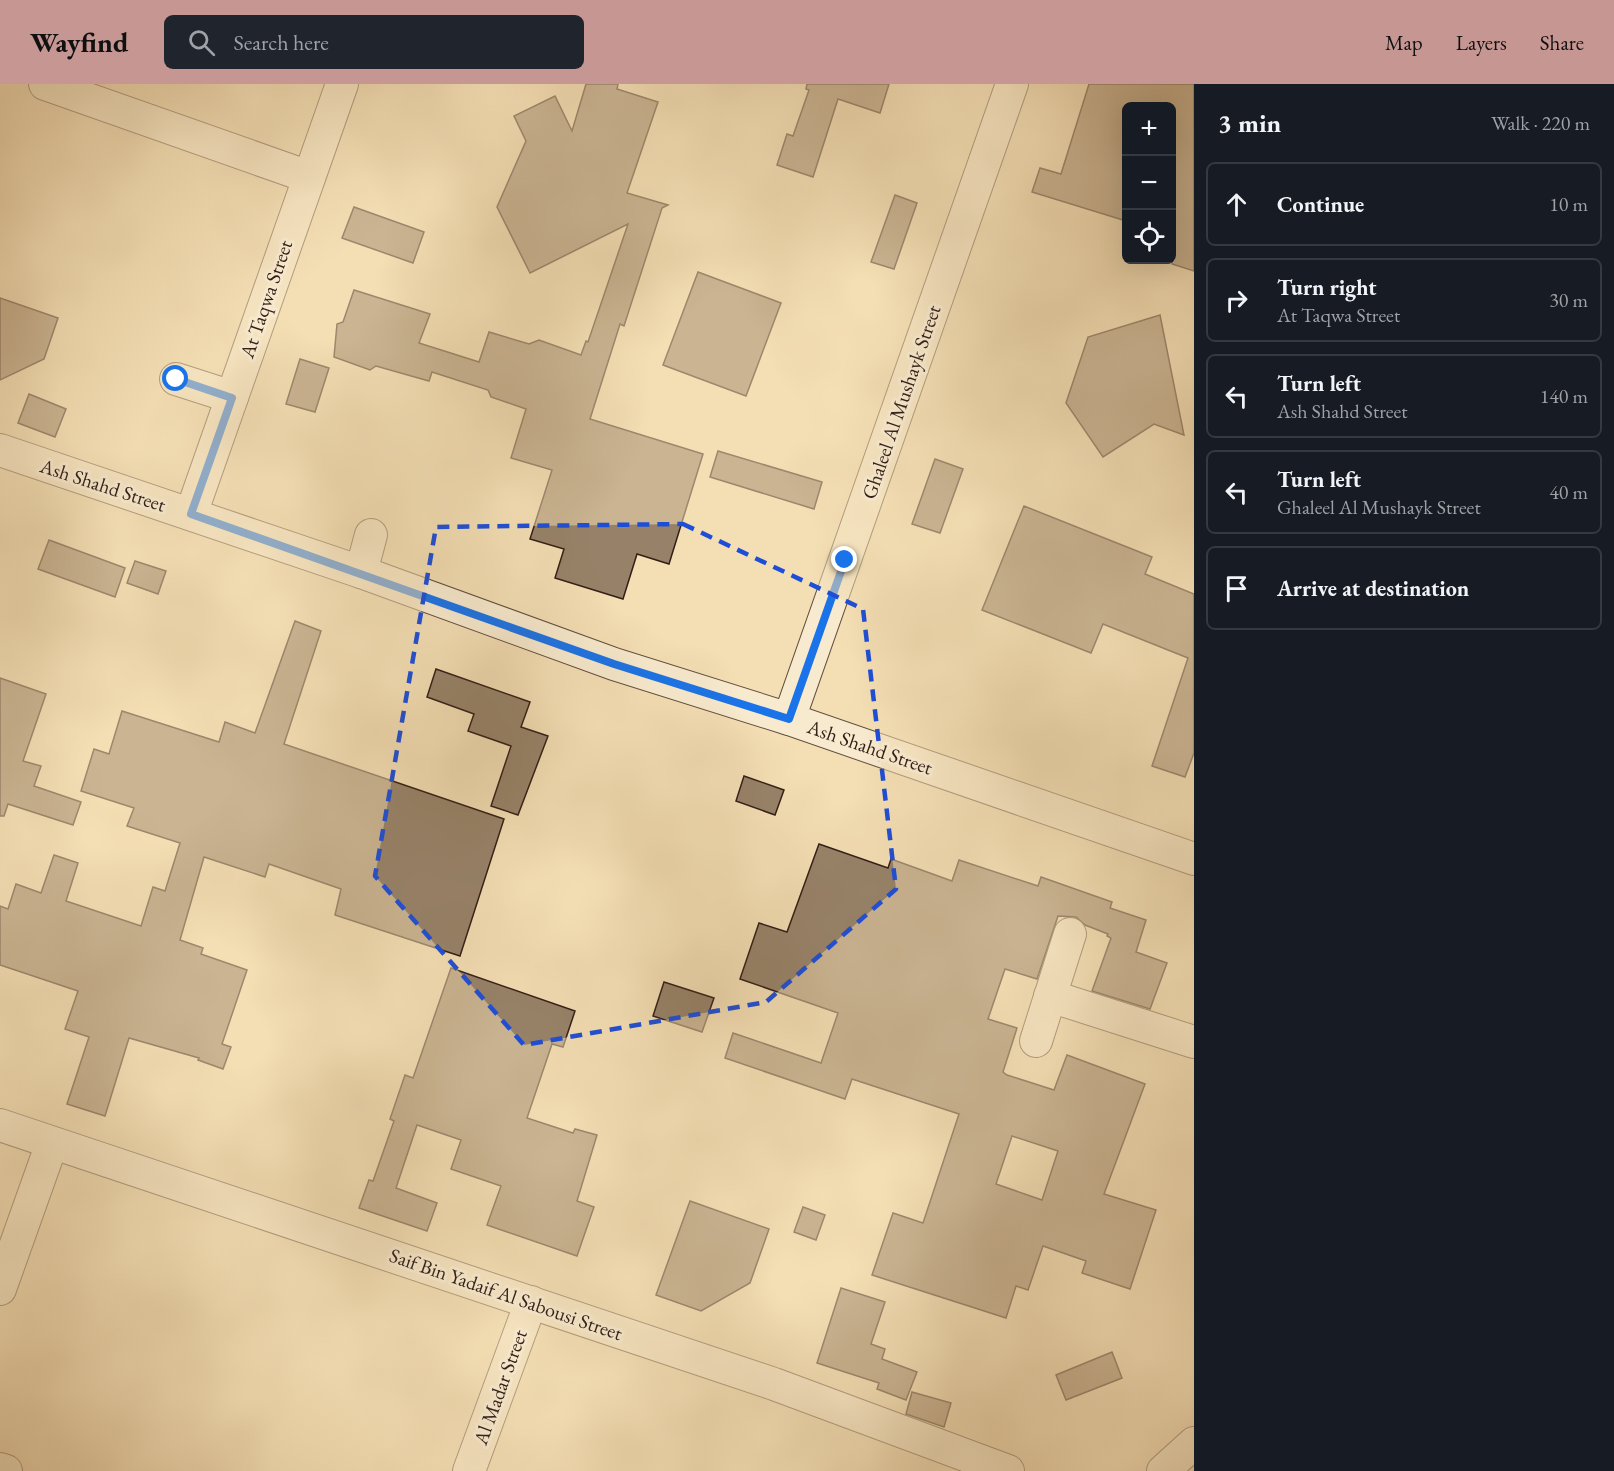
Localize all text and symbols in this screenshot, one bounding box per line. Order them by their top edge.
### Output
search box [164,15,584,69]
text: Wayfind [30,24,128,60]
icon: search [185,26,218,59]
text: Search here [233,28,329,57]
text: Map [1385,29,1423,56]
text: Layers [1456,29,1507,56]
text: Share [1540,29,1584,56]
map controls [1122,102,1176,264]
button: + [1122,102,1176,156]
text: 3 min [1218,106,1281,140]
text: Walk · 220 m [1491,110,1590,136]
button: − [1122,156,1176,210]
icon: ahead [1220,188,1253,221]
text: Continue [1277,190,1364,219]
text: 10 m [1549,191,1588,217]
button: locate [1122,210,1176,264]
street label: At Taqwa Street [233,236,299,362]
text: Turn right [1277,273,1376,302]
icon: right [1220,284,1253,317]
text: 30 m [1549,287,1588,313]
street label: Ghaleel Al Mushayk Street [856,301,947,503]
text: At Taqwa Street [1277,302,1400,328]
route start [162,365,188,391]
text: Turn left [1277,369,1361,398]
icon: left [1220,380,1253,413]
text: 140 m [1540,383,1588,409]
text: Ash Shahd Street [1277,398,1408,424]
street label: Ash Shahd Street [36,452,170,518]
text: Turn left [1277,465,1361,494]
icon: left [1220,476,1253,509]
text: 40 m [1549,479,1588,505]
text: Ghaleel Al Mushayk Street [1277,494,1481,520]
route end [831,546,857,572]
icon: arrive [1220,572,1253,605]
text: Arrive at destination [1277,574,1469,603]
street label: Ash Shahd Street [803,713,937,781]
street label: Saif Bin Yadaif Al Sabousi Street [386,1242,627,1346]
street label: Al Madar Street [467,1325,533,1449]

